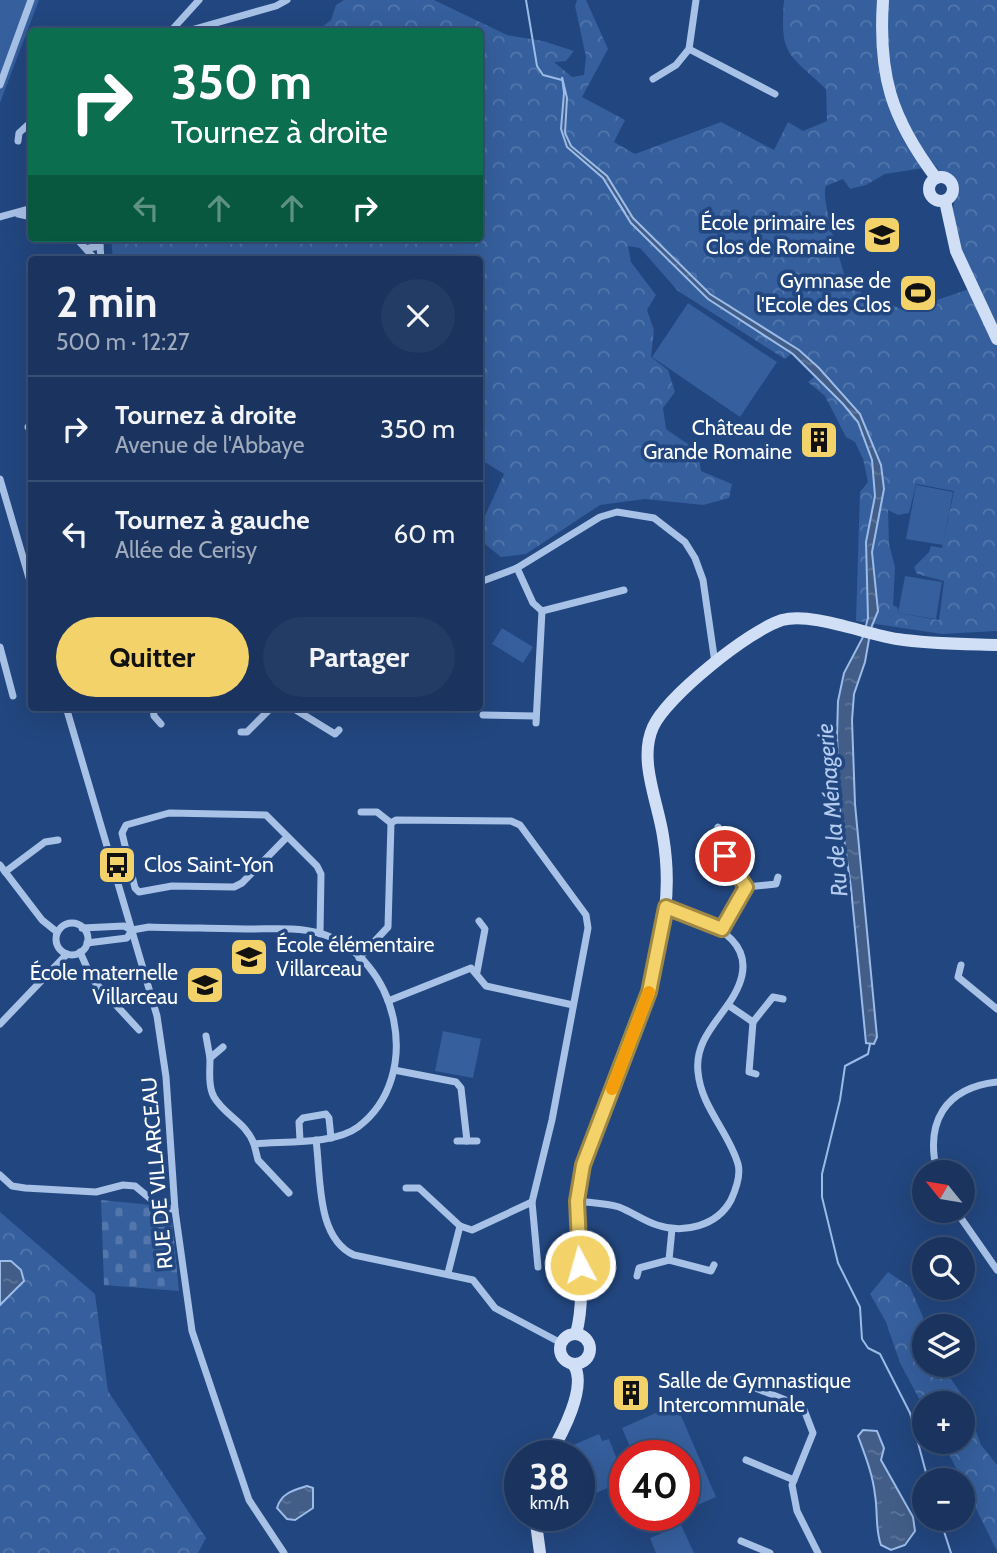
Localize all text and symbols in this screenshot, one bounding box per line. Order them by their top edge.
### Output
text: 350 m [171,52,312,111]
icon: right [56,56,147,147]
text: Tournez à droite [171,112,388,151]
icon: left [127,189,165,227]
icon: ahead [200,189,238,227]
icon: ahead [273,189,311,227]
icon: right [346,189,384,227]
place label: École primaire les Clos de Romaine [701,210,855,259]
school or university icon: École primaire les Clos de Romaine [861,214,903,256]
place label: Gymnase de l'Ecole des Clos [756,268,891,317]
sports icon: Gymnase de l'Ecole des Clos [897,272,939,314]
text: 2 min [56,276,157,328]
button: close [381,279,455,353]
text: 500 m · 12:27 [56,328,190,356]
text: Tournez à droite [115,399,297,431]
icon: right [56,410,94,448]
text: 350 m [380,413,455,445]
place label: Château de Grande Romaine [643,415,792,464]
building icon: Château de Grande Romaine [798,419,840,461]
text: Avenue de l'Abbaye [115,431,304,459]
text: Tournez à gauche [115,504,310,536]
icon: left [56,515,94,553]
text: 60 m [393,518,455,550]
text: Allée de Cerisy [115,536,257,564]
button: Quitter [56,617,249,697]
button: Partager [263,617,455,697]
water label: Ru de la Ménagerie [810,722,854,898]
pin [695,826,755,886]
icon: arrive [706,837,744,875]
bus stop icon: Clos Saint-Yon [96,844,138,886]
place label: Clos Saint-Yon [144,852,274,877]
place label: École élémentaire Villarceau [276,932,435,981]
school or university icon: École élémentaire Villarceau [228,936,270,978]
place label: École maternelle Villarceau [30,960,178,1009]
school or university icon: École maternelle Villarceau [184,964,226,1006]
street label: RUE DE VILLARCEAU [136,1076,177,1270]
north arrow [912,1160,975,1223]
map controls [912,1160,975,1531]
position arrow [543,1228,617,1302]
button: search [912,1237,975,1300]
button: layers [912,1314,975,1377]
place label: Salle de Gymnastique Intercommunale [658,1368,851,1417]
building icon: Salle de Gymnastique Intercommunale [610,1372,652,1414]
button: + [912,1391,975,1454]
speed limit sign: 40 [609,1440,700,1531]
text: 38 [529,1455,570,1498]
button: − [912,1468,975,1531]
text: km/h [530,1492,569,1514]

